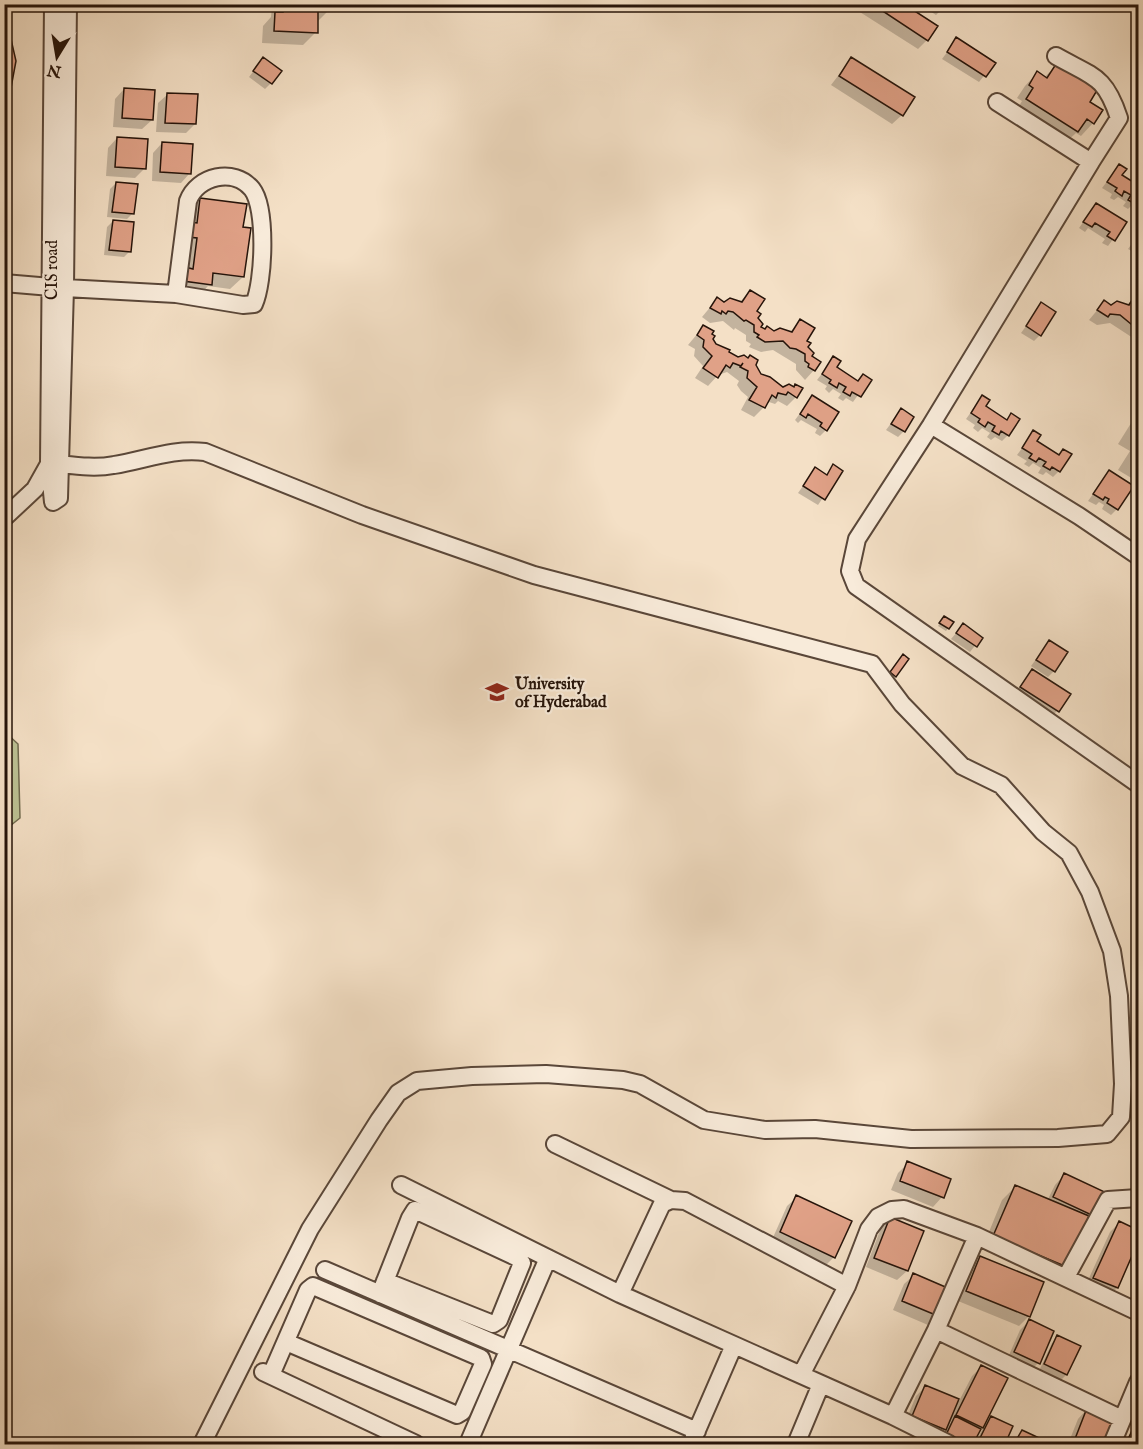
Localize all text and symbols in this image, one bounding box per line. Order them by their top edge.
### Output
north arrow [27,27,87,87]
text: N [46,59,64,81]
street label: CIS road [43,240,63,300]
place label: University of Hyderabad [514,675,607,713]
school or university icon: University of Hyderabad [484,679,510,705]

